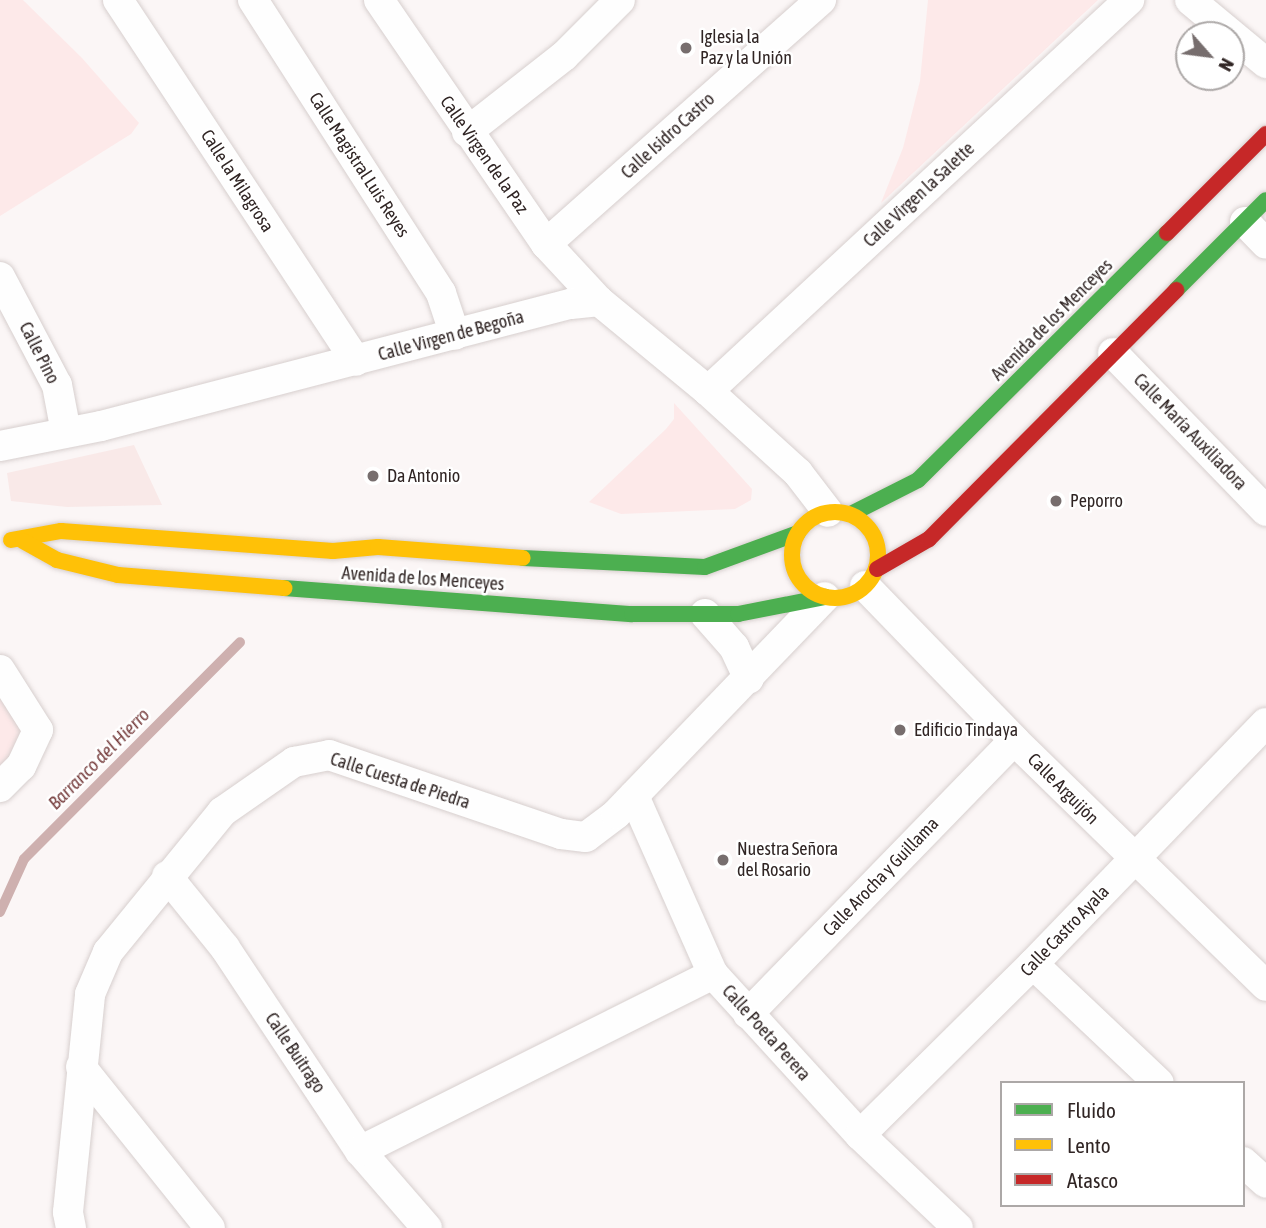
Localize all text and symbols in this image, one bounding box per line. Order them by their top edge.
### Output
north arrow [1175,21,1245,91]
place label: Iglesia la Paz y la Unión [700,27,792,70]
marker: Iglesia la Paz y la Unión [678,40,694,56]
text: N [1214,55,1239,75]
street label: Calle Isidro Castro [617,88,719,184]
street label: Calle Magistral Luis Reyes [304,89,414,241]
street label: Calle Virgen de la Paz [435,92,533,218]
street label: Calle la Milagrosa [196,126,278,236]
street label: Calle Virgen la Salette [859,138,979,252]
street label: Avenida de los Menceyes [987,255,1117,385]
street label: Calle Virgen de Begoña [376,306,526,366]
street label: Calle Pino [14,319,64,387]
street label: Calle María Auxiliadora [1129,369,1251,495]
place label: Da Antonio [387,465,460,487]
marker: Da Antonio [365,468,381,484]
place label: Peporro [1070,490,1123,512]
marker: Peporro [1048,493,1064,509]
street label: Avenida de los Menceyes [341,563,505,595]
water label: Barranco del Hierro [44,704,154,814]
place label: Edificio Tindaya [914,719,1018,741]
marker: Edificio Tindaya [892,722,908,738]
street label: Calle Cuesta de Piedra [327,748,473,814]
street label: Calle Arguijón [1023,749,1103,829]
street label: Calle Arocha y Guillama [819,813,943,941]
place label: Nuestra Señora del Rosario [737,839,838,882]
marker: Nuestra Señora del Rosario [715,852,731,868]
street label: Calle Castro Ayala [1016,881,1114,981]
street label: Calle Poeta Perera [717,981,815,1085]
street label: Calle Buitrago [260,1009,330,1097]
legend [1000,1081,1245,1207]
text: Fluido [1067,1098,1116,1122]
text: Lento [1067,1133,1111,1157]
text: Atasco [1067,1168,1118,1192]

